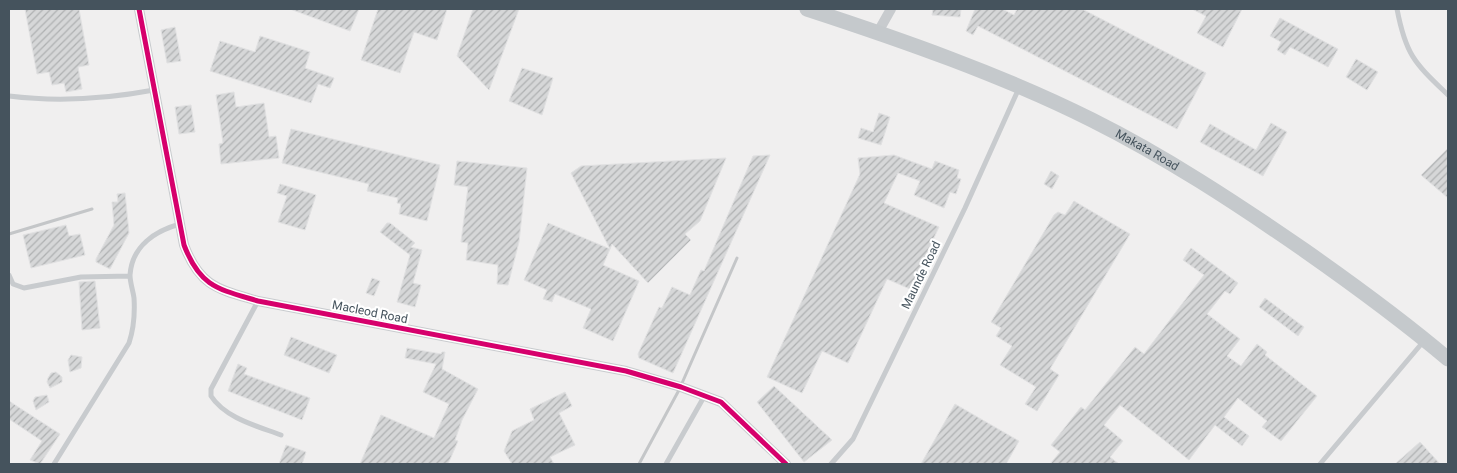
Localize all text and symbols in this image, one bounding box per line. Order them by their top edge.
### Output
street label: Makata Road [1113,126,1181,174]
street label: Maunde Road [899,239,943,311]
street label: Macleod Road [331,298,409,326]

